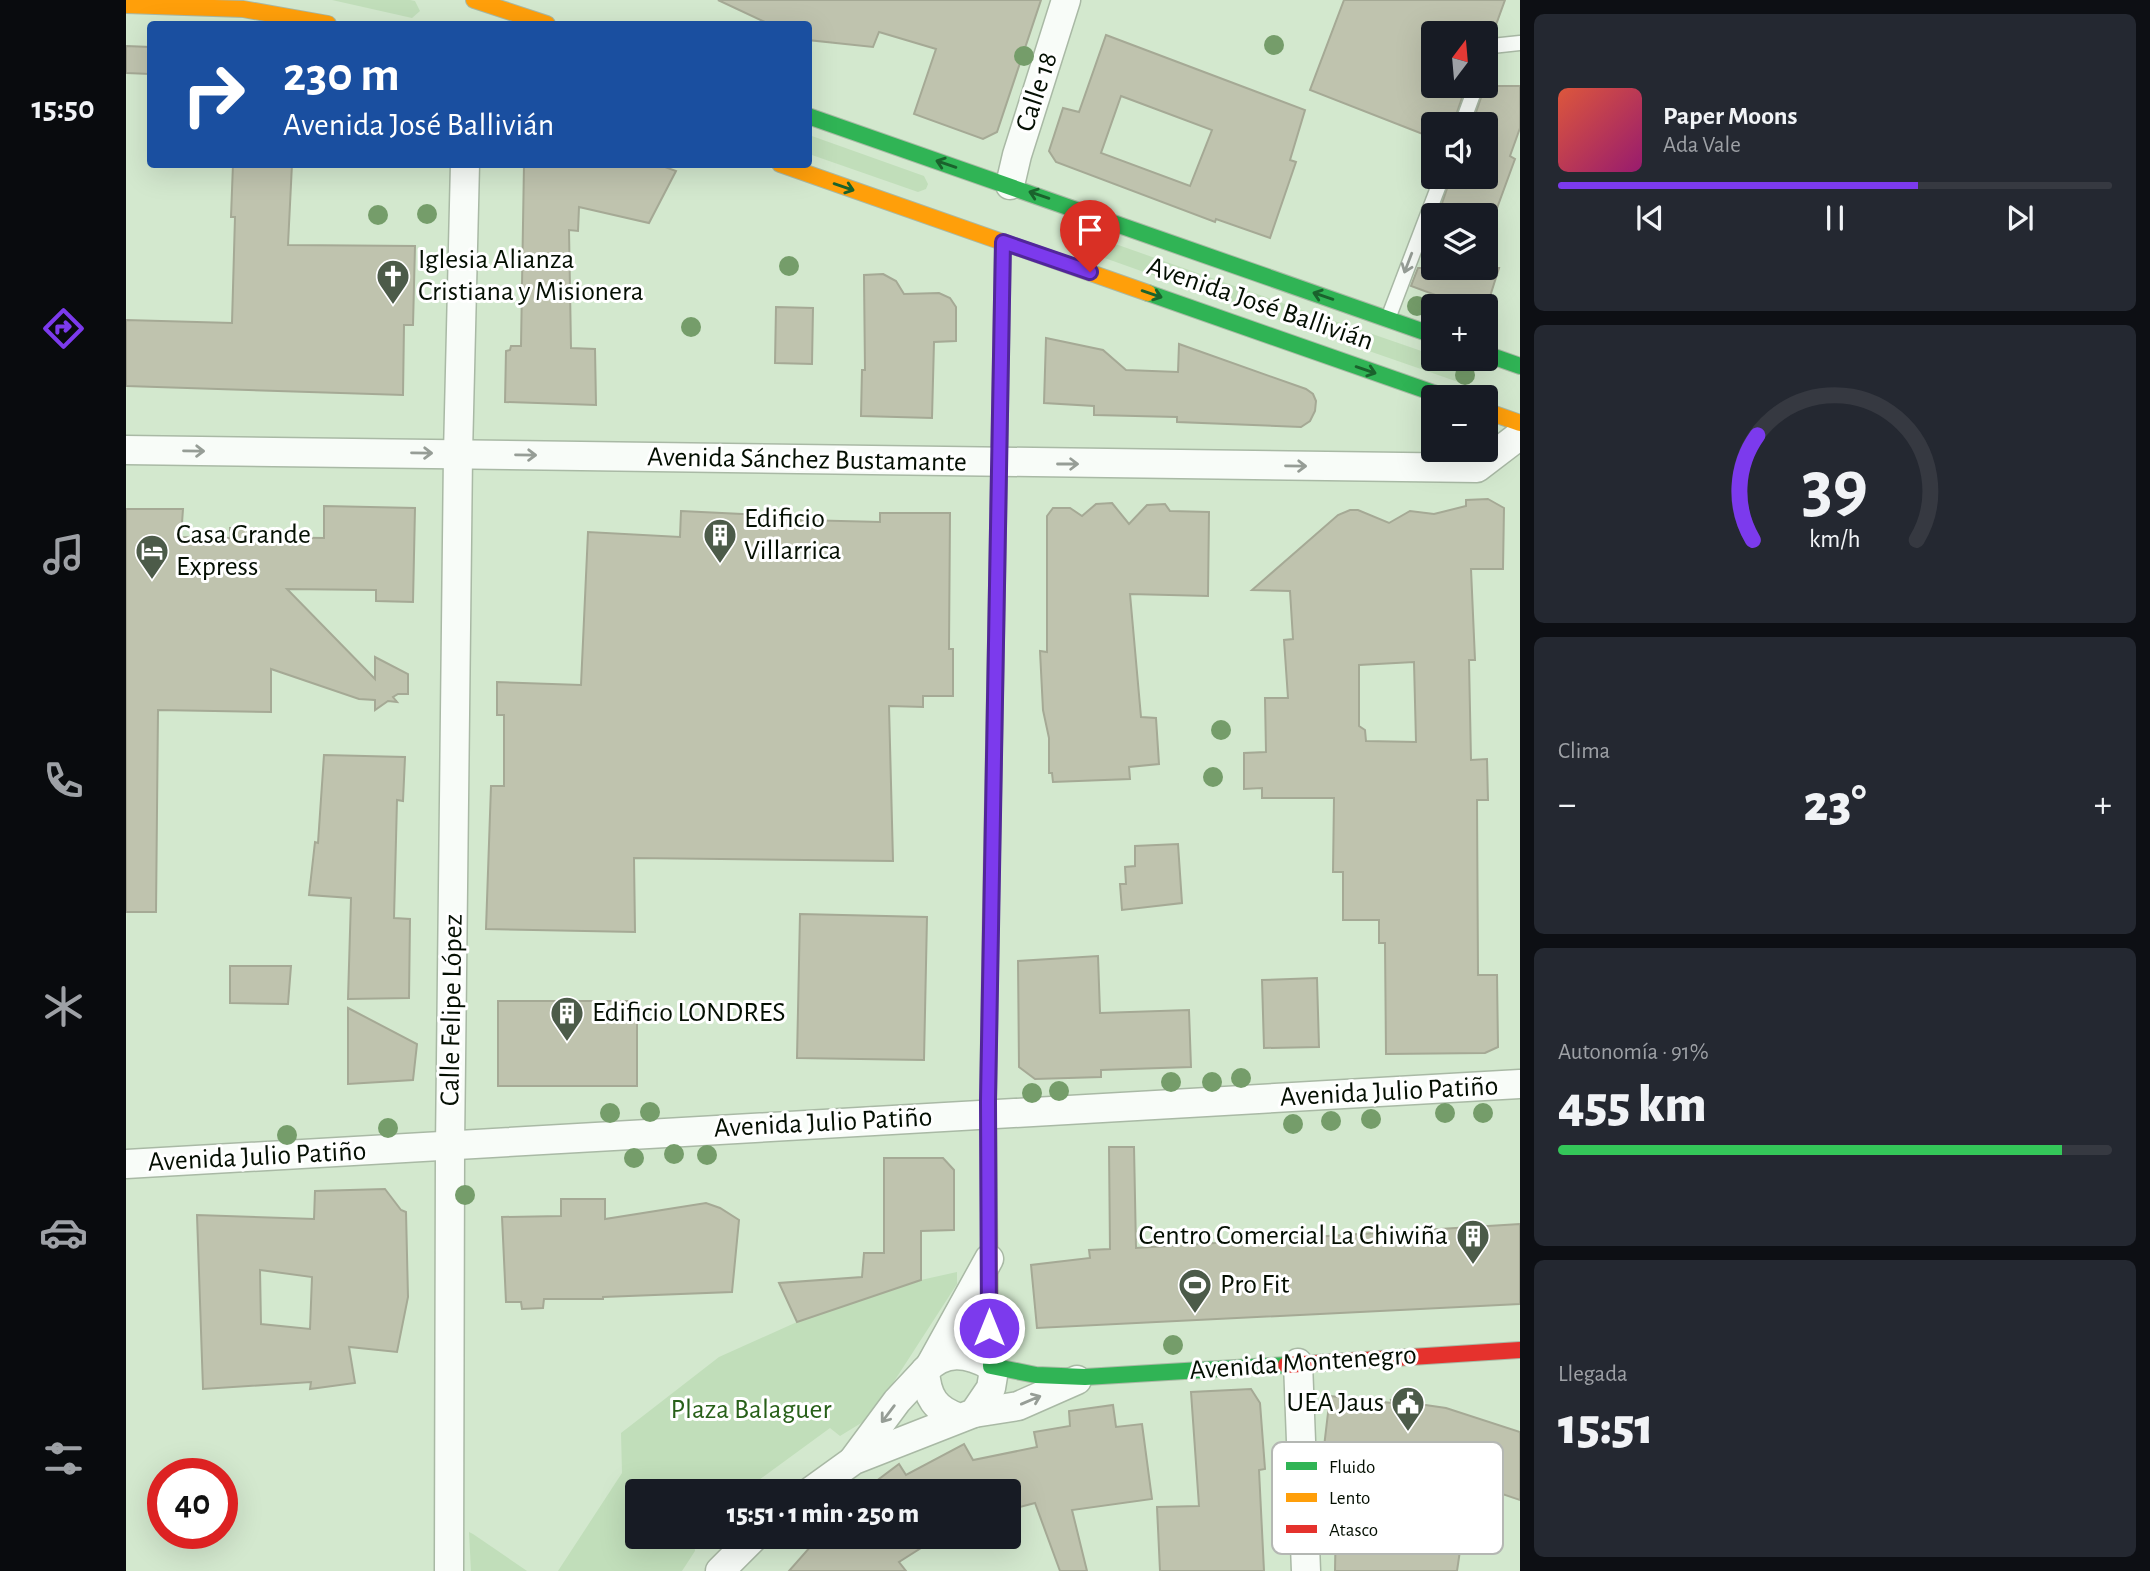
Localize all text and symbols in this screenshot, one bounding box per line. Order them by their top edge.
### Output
north arrow [1421,21,1498,98]
map controls [1421,21,1498,462]
icon: right [168,49,259,140]
street label: Calle 18 [1011,49,1063,135]
text: 230 m [283,51,400,100]
text: 15:50 [31,92,95,124]
text: Paper Moons [1663,103,1798,129]
text: Avenida José Ballivián [283,109,554,141]
button: sound [1421,112,1498,189]
text: Ada Vale [1663,134,1741,157]
one-way arrow [935,157,957,169]
one-way arrow [833,182,855,194]
one-way arrow [1029,188,1051,200]
icon: previous [1631,199,1669,237]
icon: pause [1816,199,1854,237]
icon: next [2001,199,2039,237]
pin [1060,200,1120,272]
button: layers [1421,203,1498,280]
icon: arrive [1071,211,1109,249]
place label: Iglesia Alianza Cristiana y Misionera [418,246,644,306]
street label: Avenida José Ballivián [1143,252,1377,356]
one-way arrow [1401,252,1414,274]
church icon: Iglesia Alianza Cristiana y Misionera [374,257,412,306]
one-way arrow [1140,289,1162,301]
one-way arrow [1312,289,1334,301]
button: + [1421,294,1498,371]
icon: directions [39,304,88,353]
one-way arrow [1355,364,1377,377]
button: − [1421,385,1498,462]
street label: Avenida Sánchez Bustamante [647,443,967,477]
one-way arrow [182,444,205,458]
one-way arrow [410,446,433,460]
one-way arrow [514,448,537,462]
text: 39 [1802,453,1868,526]
one-way arrow [1056,457,1079,471]
one-way arrow [1284,459,1307,473]
place label: Edificio Villarrica [744,505,841,565]
building icon: Edificio Villarrica [701,516,739,565]
place label: Casa Grande Express [176,521,311,581]
text: km/h [1809,527,1861,552]
icon: music [39,530,88,579]
hotel icon: Casa Grande Express [133,532,171,581]
text: Clima [1558,740,1610,763]
icon: phone [39,756,88,805]
text: 23° [1804,778,1866,830]
text: − [1558,786,1576,824]
text: + [2094,786,2112,824]
street label: Calle Felipe López [436,914,468,1106]
icon: climate [39,982,88,1031]
building icon: Edificio LONDRES [548,994,586,1043]
place label: Edificio LONDRES [592,999,785,1027]
text: Autonomía · 91% [1558,1041,1709,1064]
street label: Avenida Julio Patiño [1279,1072,1499,1112]
text: 455 km [1558,1079,1707,1131]
street label: Avenida Julio Patiño [713,1103,933,1143]
street label: Avenida Julio Patiño [147,1137,367,1177]
icon: car [39,1208,88,1257]
building icon: Centro Comercial La Chiwiña [1454,1217,1492,1266]
place label: Centro Comercial La Chiwiña [1138,1222,1448,1250]
sports icon: Pro Fit [1176,1266,1214,1315]
place label: Pro Fit [1220,1271,1289,1299]
position arrow [952,1291,1026,1365]
street label: Avenida Montenegro [1188,1341,1418,1385]
text: Llegada [1558,1363,1628,1386]
public building icon: UEA Jaus [1389,1384,1427,1433]
place label: UEA Jaus [1286,1389,1384,1417]
one-way arrow [1020,1393,1041,1406]
park label: Plaza Balaguer [670,1396,832,1424]
text: 15:51 [1558,1401,1654,1453]
one-way arrow [881,1404,895,1423]
icon: filters [39,1434,88,1483]
legend [1272,1442,1503,1554]
speed limit sign: 40 [147,1458,238,1549]
text: Fluido [1329,1458,1375,1477]
text: Lento [1329,1489,1370,1508]
text: 15:51 · 1 min · 250 m [727,1501,919,1527]
text: Atasco [1329,1521,1378,1540]

